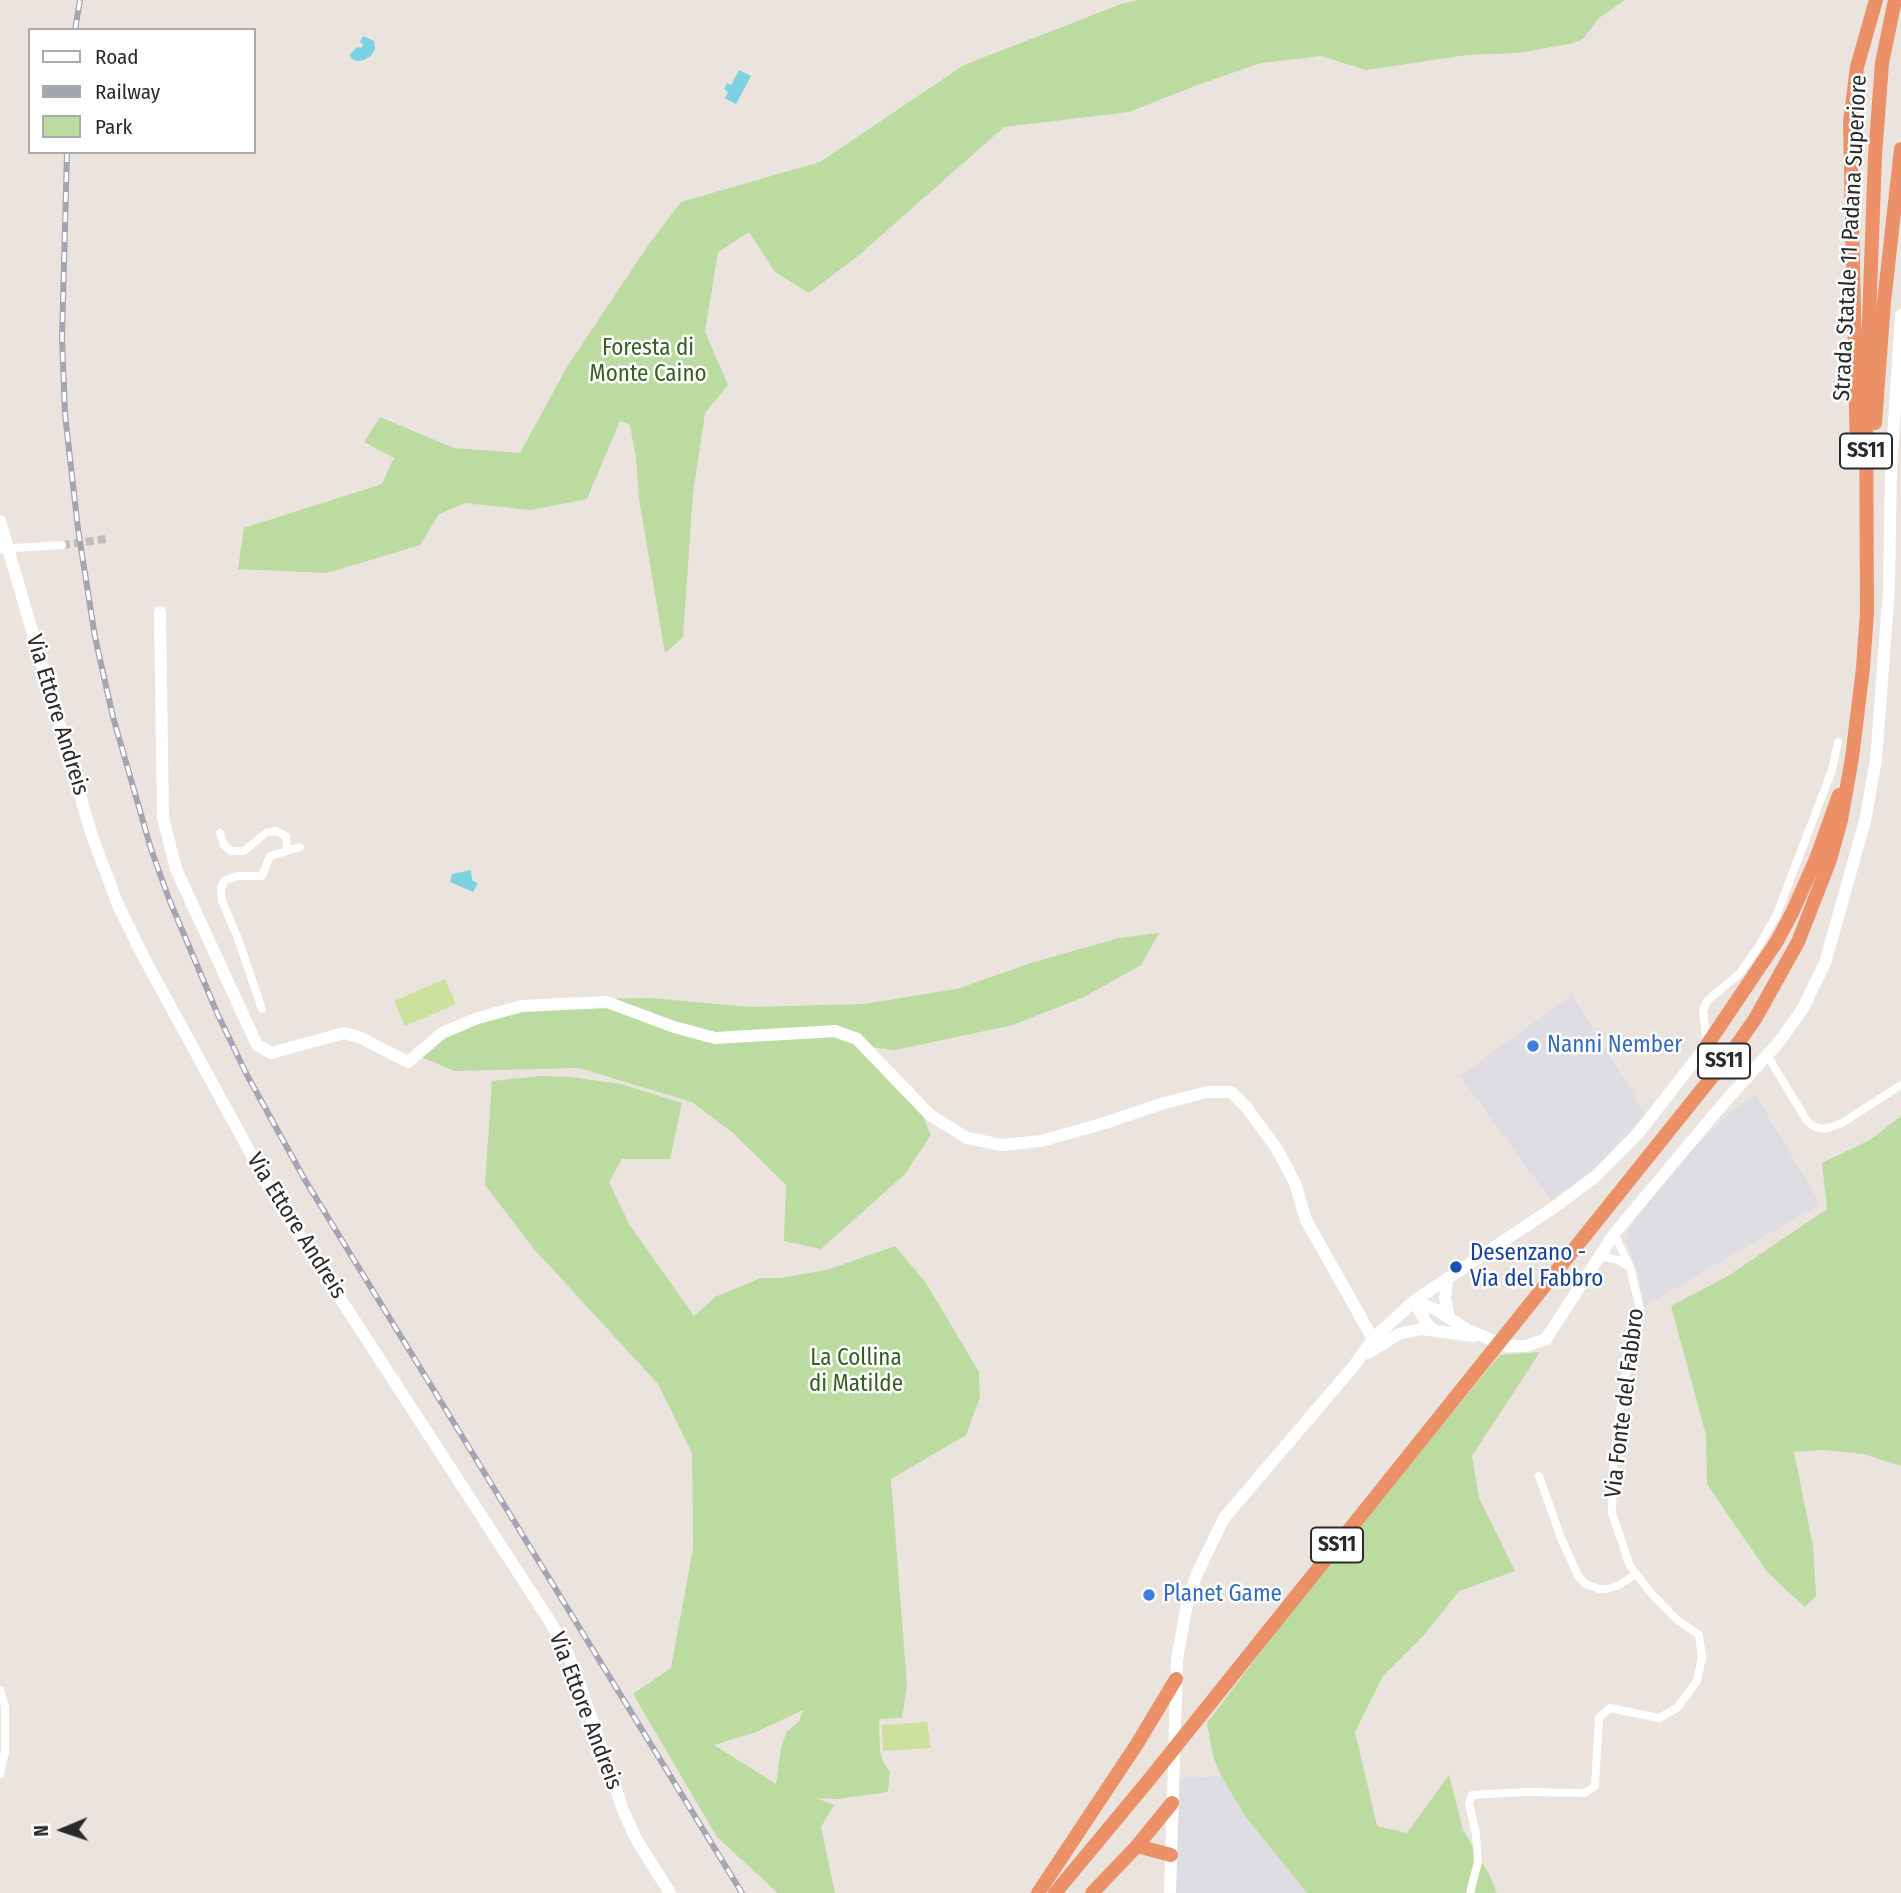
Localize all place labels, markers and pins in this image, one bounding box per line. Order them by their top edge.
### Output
place label: Nanni Nember [1547,1032,1682,1060]
marker: Nanni Nember [1525,1038,1541,1054]
place label: Desenzano - Via del Fabbro [1470,1240,1603,1294]
marker: Desenzano - Via del Fabbro [1448,1259,1464,1275]
place label: Planet Game [1163,1581,1282,1609]
marker: Planet Game [1141,1587,1157,1603]

